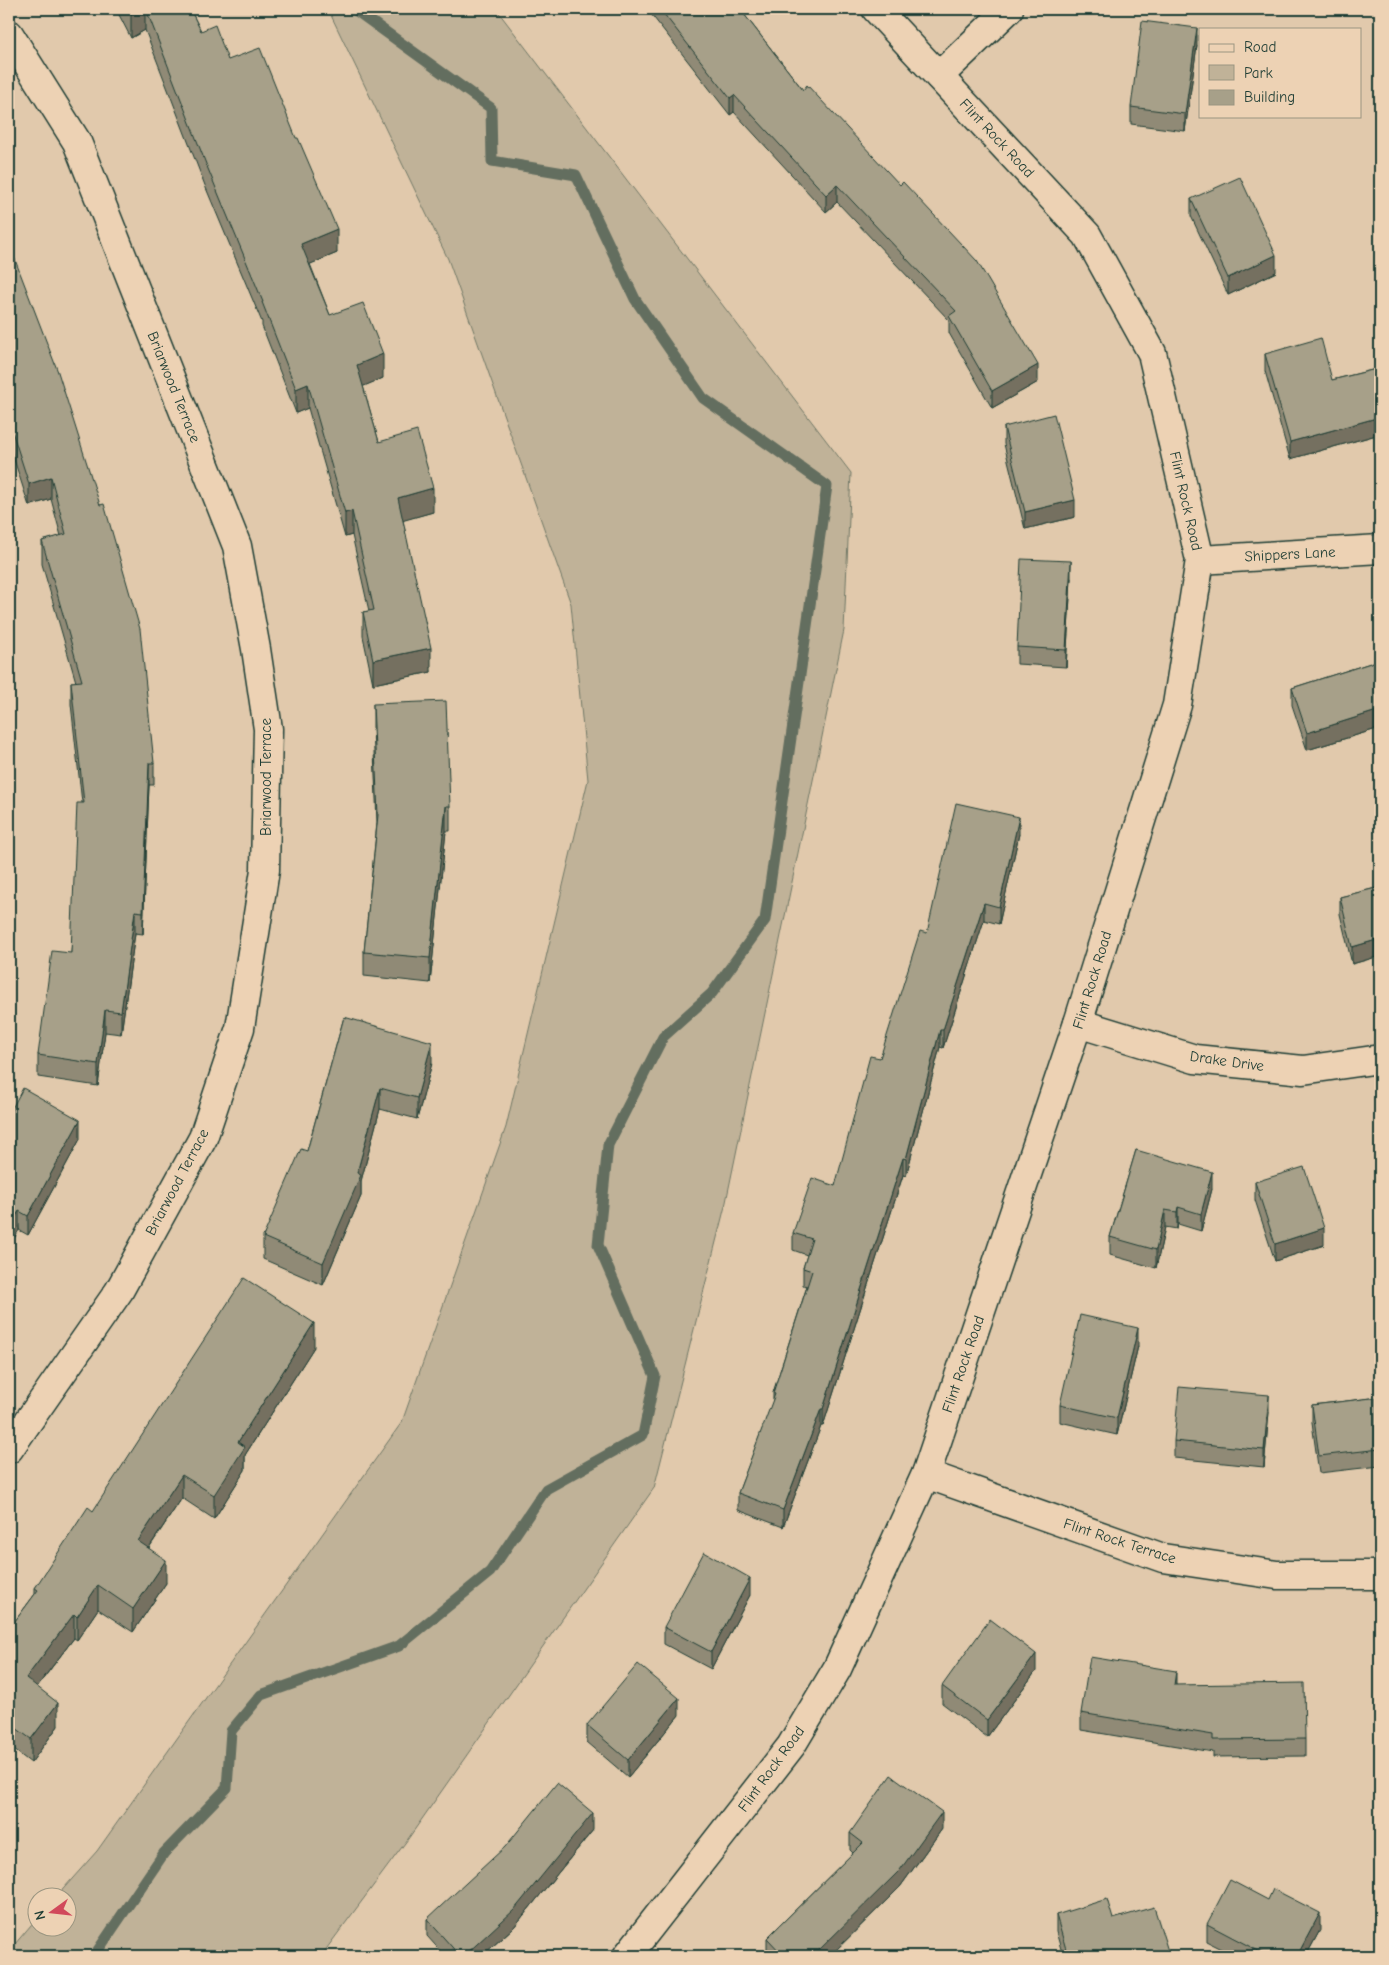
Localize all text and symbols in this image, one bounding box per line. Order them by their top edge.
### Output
legend [1199,28,1362,118]
text: Road [1244,38,1276,56]
text: Park [1244,64,1273,82]
text: Building [1244,88,1295,106]
street label: Flint Rock Road [956,95,1038,181]
street label: Briarwood Terrace [144,329,205,446]
street label: Flint Rock Road [1166,450,1206,552]
street label: Shippers Lane [1244,543,1336,565]
street label: Briarwood Terrace [257,717,275,836]
street label: Flint Rock Road [1069,929,1115,1031]
street label: Drake Drive [1189,1047,1266,1075]
street label: Briarwood Terrace [141,1125,213,1238]
street label: Flint Rock Road [938,1313,988,1415]
street label: Flint Rock Terrace [1061,1514,1179,1568]
street label: Flint Rock Road [734,1723,808,1815]
north arrow [28,1888,78,1938]
text: N [31,1909,49,1922]

